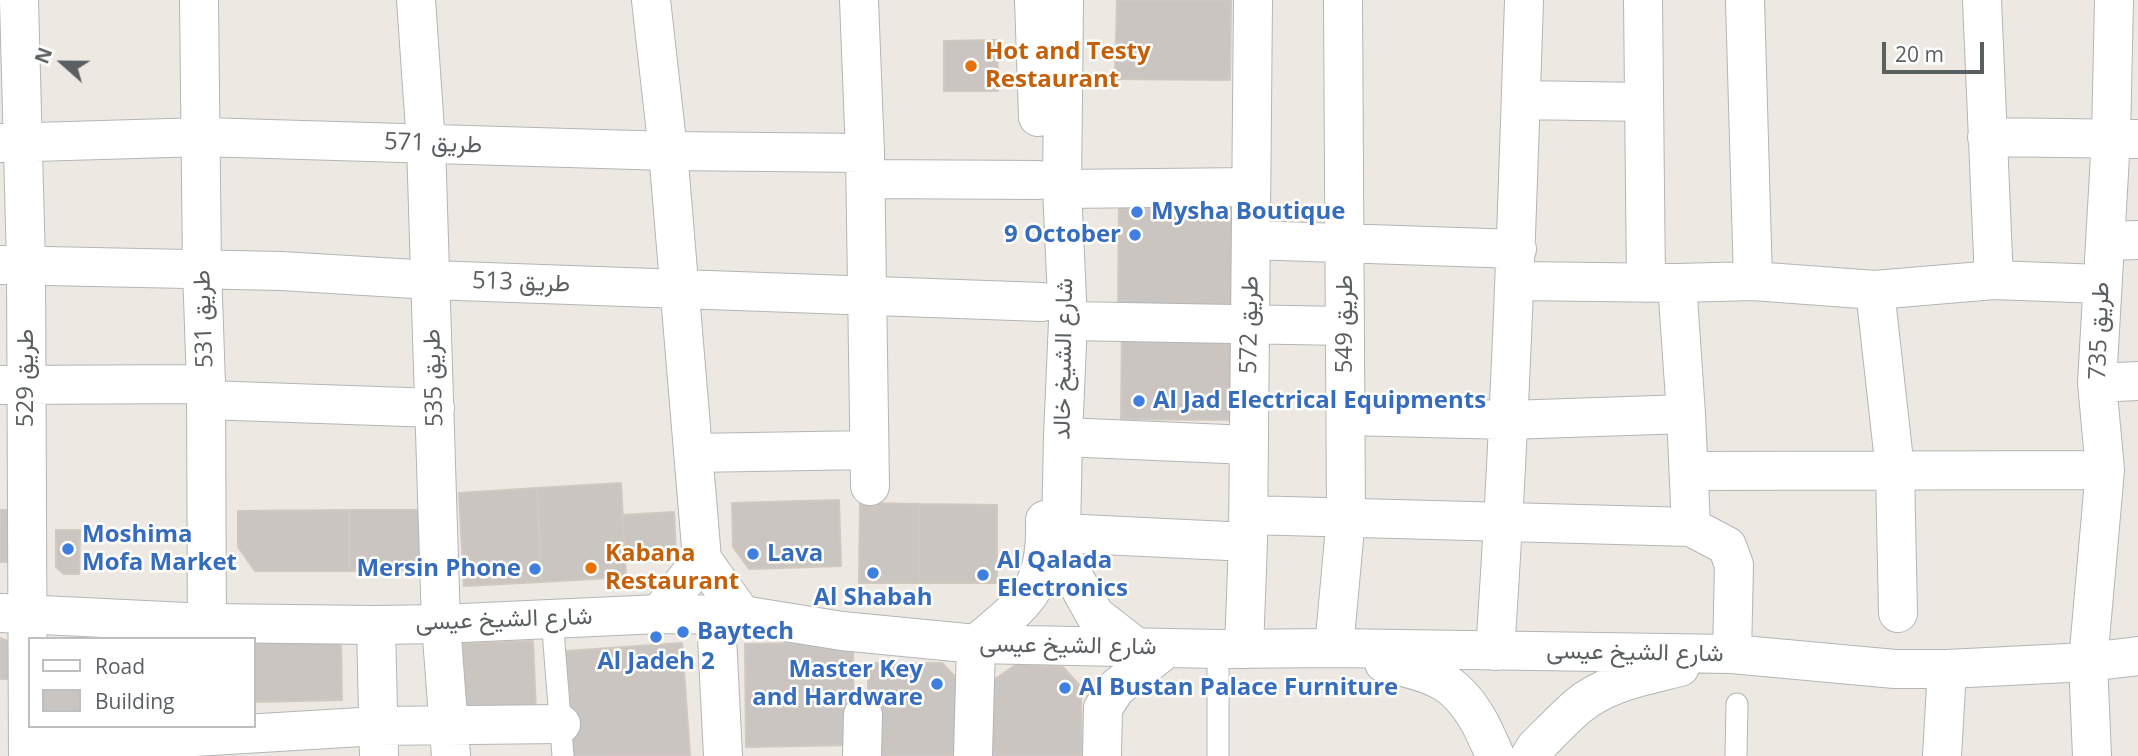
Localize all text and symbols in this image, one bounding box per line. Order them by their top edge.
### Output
north arrow [28,28,98,98]
scale bar [1886,28,1988,72]
place label: Hot and Testy Restaurant [985,38,1151,94]
text: 20 m [1895,40,1944,68]
text: N [28,44,58,67]
marker: Hot and Testy Restaurant [963,58,979,74]
street label: طريق 571 [383,128,483,160]
place label: Mysha Boutique [1151,198,1345,226]
marker: Mysha Boutique [1129,204,1145,220]
place label: 9 October [1004,221,1121,249]
marker: 9 October [1127,227,1143,243]
street label: طريق 513 [471,267,571,299]
street label: طريق 531 [188,269,220,369]
street label: طريق 549 [1331,275,1359,373]
street label: طريق 572 [1235,276,1265,374]
street label: شارع الشيخ خالد [1048,278,1080,440]
street label: طريق 735 [2084,281,2116,381]
street label: طريق 535 [418,328,450,428]
street label: طريق 529 [12,329,40,427]
place label: Al Jad Electrical Equipments [1153,387,1486,415]
marker: Al Jad Electrical Equipments [1131,393,1147,409]
place label: Moshima Mofa Market [82,521,237,577]
place label: Kabana Restaurant [605,540,739,596]
place label: Lava [767,540,823,568]
marker: Moshima Mofa Market [60,541,76,557]
marker: Lava [745,546,761,562]
place label: Al Qalada Electronics [997,547,1128,603]
place label: Mersin Phone [356,555,521,583]
marker: Kabana Restaurant [583,560,599,576]
marker: Mersin Phone [527,561,543,577]
marker: Al Shabah [865,565,881,581]
marker: Al Qalada Electronics [975,567,991,583]
place label: Al Shabah [813,584,933,612]
street label: شارع الشيخ عيسى [415,603,593,637]
place label: Baytech [697,618,794,646]
marker: Baytech [675,624,691,640]
marker: Al Jadeh 2 [648,629,664,645]
street label: شارع الشيخ عيسى [979,630,1157,662]
legend [28,637,256,728]
street label: شارع الشيخ عيسى [1546,637,1724,669]
place label: Al Jadeh 2 [597,648,715,676]
text: Road [95,652,145,680]
place label: Master Key and Hardware [752,656,923,712]
place label: Al Bustan Palace Furniture [1079,674,1398,702]
marker: Master Key and Hardware [929,676,945,692]
marker: Al Bustan Palace Furniture [1057,680,1073,696]
text: Building [95,687,174,715]

